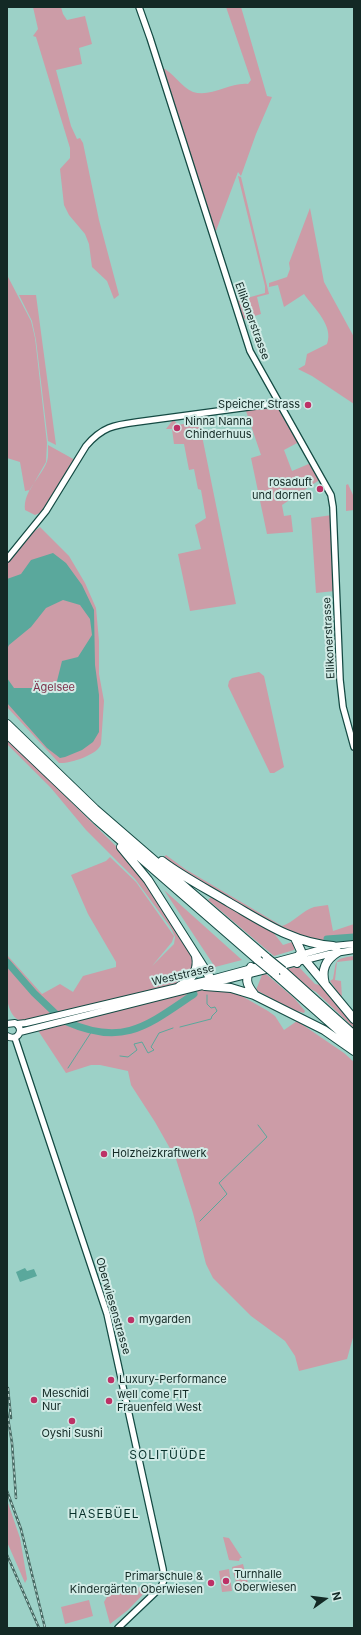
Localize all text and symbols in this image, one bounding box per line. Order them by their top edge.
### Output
street label: Ellikonerstrasse [232,280,272,362]
place label: Speicher Strass [218,398,300,412]
marker: Speicher Strass [303,400,313,410]
place label: Ninna Nanna Chinderhuus [185,415,252,441]
marker: Ninna Nanna Chinderhuus [172,423,182,433]
place label: rosaduft und dornen [252,476,312,502]
marker: rosaduft und dornen [315,484,325,494]
street label: Ellikonerstrasse [320,597,338,679]
park label: Ägelsee [33,681,75,695]
street label: Weststrasse [150,961,216,989]
place label: Holzheizkraftwerk [112,1147,207,1161]
marker: Holzheizkraftwerk [99,1149,109,1159]
street label: Oberwiesenstrasse [93,1256,133,1356]
place label: mygarden [139,1313,191,1327]
marker: mygarden [126,1315,136,1325]
place label: Luxury-Performance [119,1373,227,1387]
marker: Luxury-Performance [106,1375,116,1385]
place label: Meschidi Nur [42,1387,89,1413]
place label: well come FIT Frauenfeld West [117,1388,202,1414]
marker: Meschidi Nur [29,1395,39,1405]
marker: well come FIT Frauenfeld West [104,1396,114,1406]
marker: Oyshi Sushi [67,1416,77,1426]
place label: Oyshi Sushi [41,1427,103,1441]
district label: SOLITÜÜDE [129,1448,207,1462]
district label: HASEBÜEL [69,1507,139,1521]
place label: Turnhalle Oberwiesen [234,1568,297,1594]
place label: Primarschule & Kindergärten Oberwiesen [70,1570,203,1596]
marker: Turnhalle Oberwiesen [221,1576,231,1586]
marker: Primarschule & Kindergärten Oberwiesen [206,1578,216,1588]
north arrow [305,1579,345,1619]
text: N [329,1590,344,1602]

